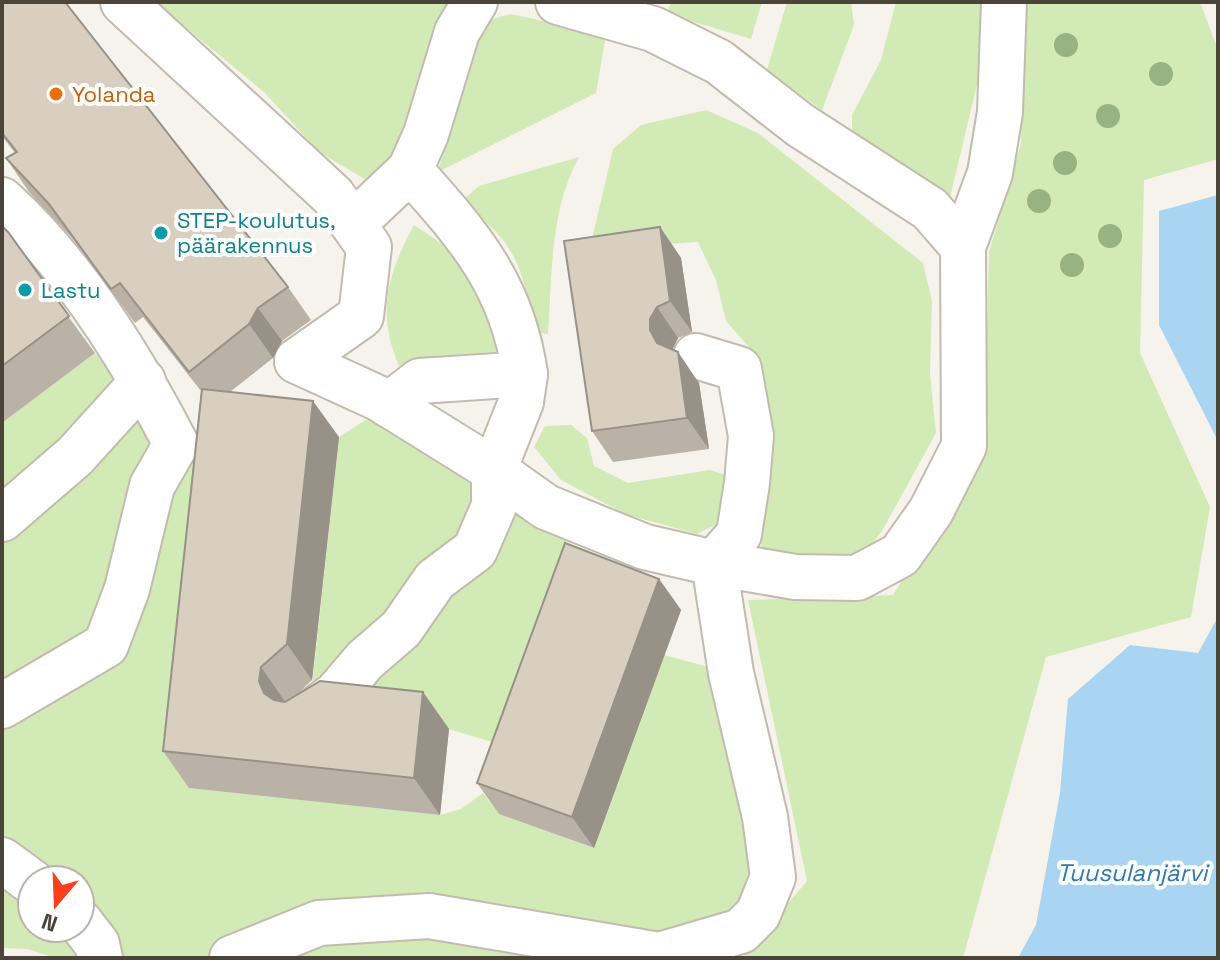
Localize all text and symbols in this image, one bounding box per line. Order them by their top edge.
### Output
place label: Yolanda [72,80,156,108]
marker: Yolanda [47,85,65,103]
place label: STEP-koulutus, päärakennus [177,206,335,259]
marker: STEP-koulutus, päärakennus [152,224,170,242]
place label: Lastu [41,276,101,304]
marker: Lastu [16,281,34,299]
water label: Tuusulanjärvi [1057,857,1211,888]
north arrow [16,864,96,944]
text: N [38,907,61,939]

